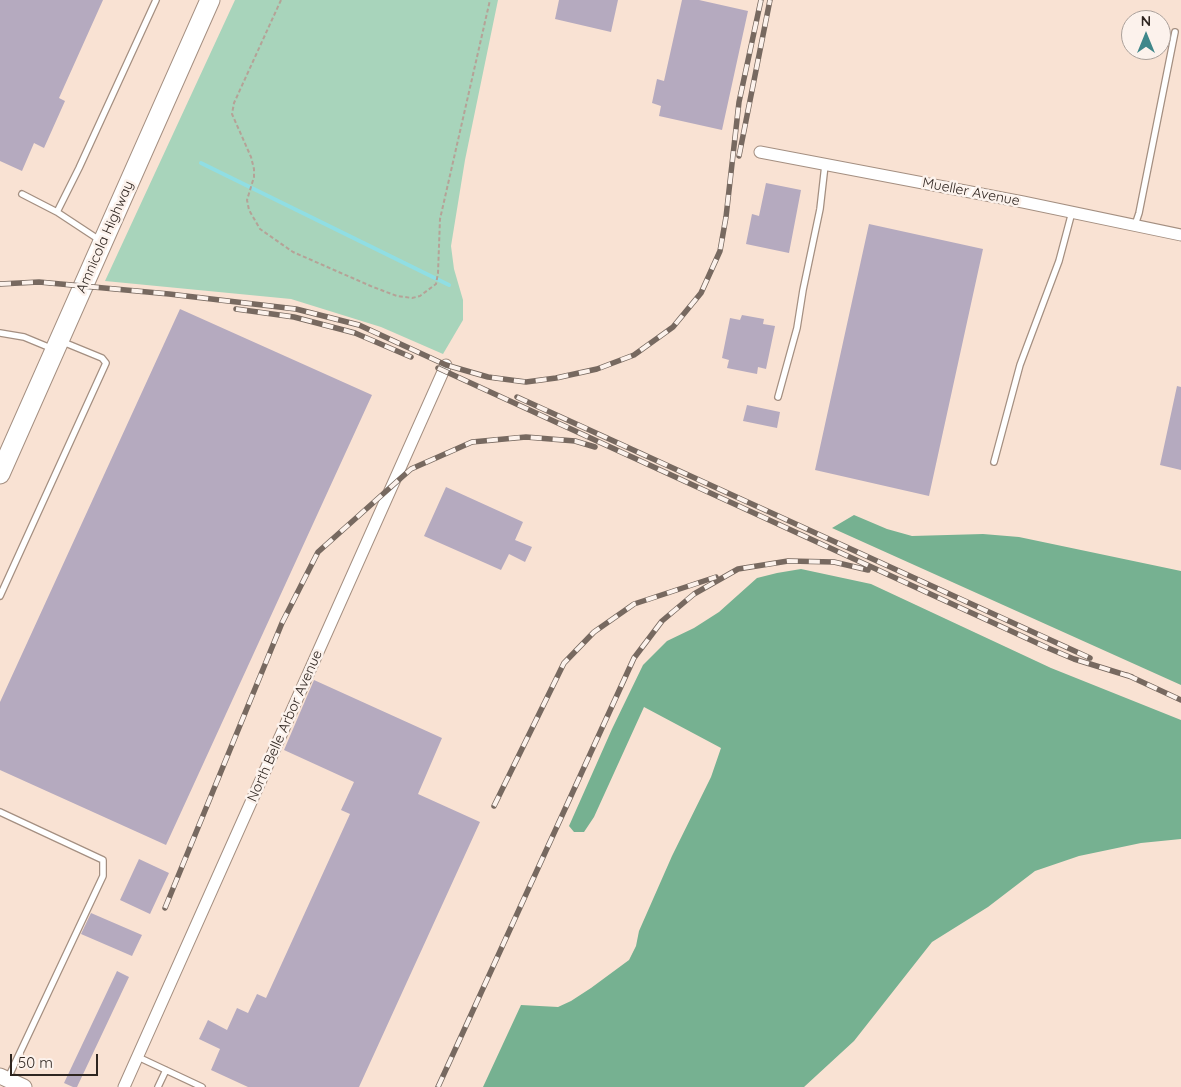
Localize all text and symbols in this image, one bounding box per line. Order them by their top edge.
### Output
north arrow [1121,10,1171,60]
text: N [1141,12,1151,30]
street label: Mueller Avenue [921,174,1021,210]
street label: Amnicola Highway [73,178,137,296]
street label: North Belle Arbor Avenue [244,648,326,804]
scale bar [12,1044,100,1076]
text: 50 m [18,1053,53,1072]

